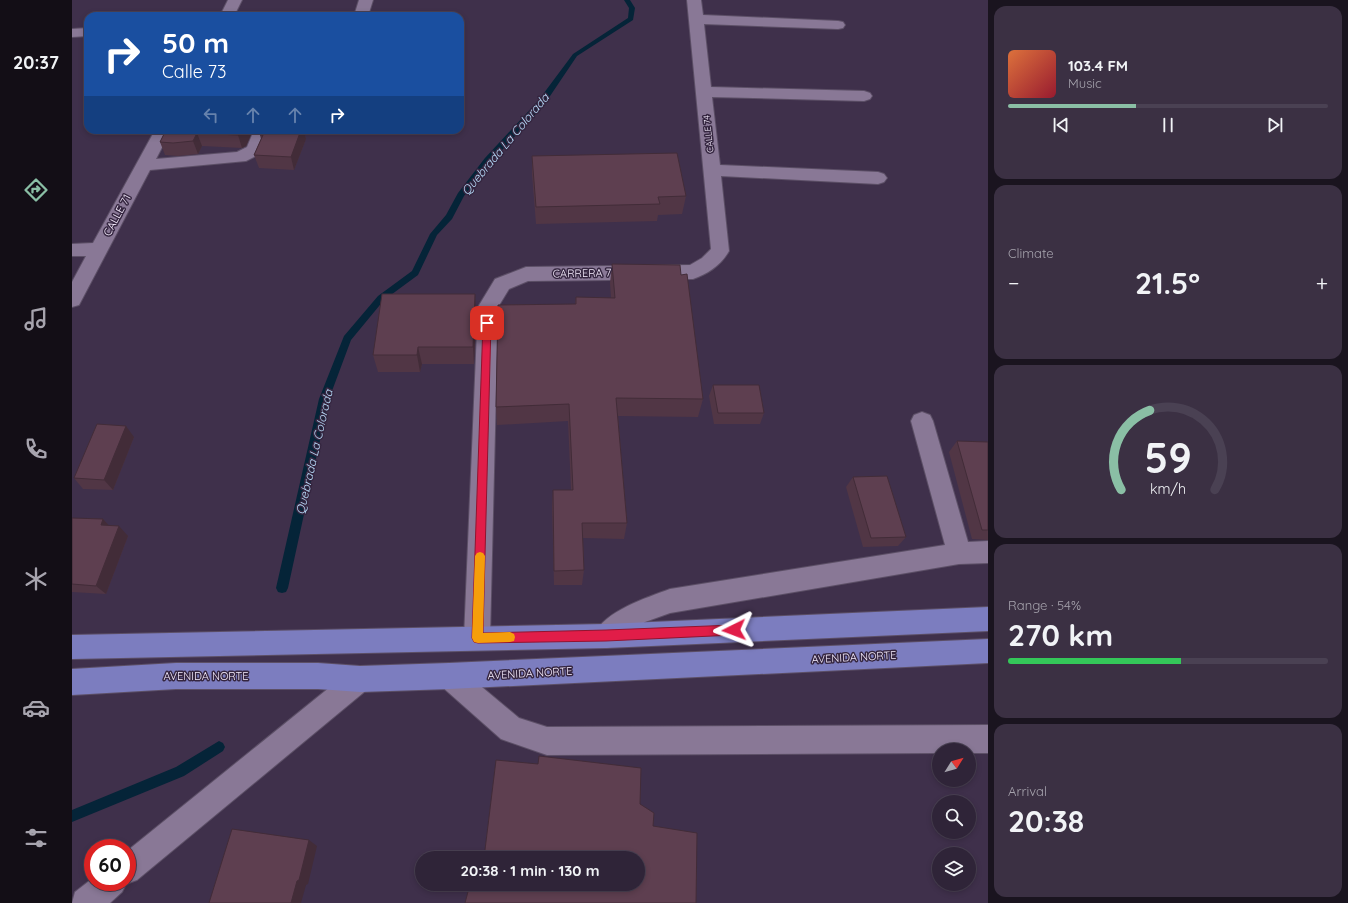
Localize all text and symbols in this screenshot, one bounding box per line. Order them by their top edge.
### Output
text: 50 m [162,25,229,60]
icon: right [96,28,148,80]
text: 20:37 [13,51,59,74]
text: 103.4 FM [1068,56,1128,75]
text: Calle 73 [162,60,227,83]
text: Music [1068,75,1102,91]
water label: Quebrada La Colorada [458,90,552,198]
icon: left [200,104,222,126]
icon: ahead [242,104,264,126]
icon: ahead [284,104,306,126]
icon: right [326,104,348,126]
street label: CALLE 74 [701,114,715,153]
icon: previous [1050,114,1072,136]
icon: pause [1157,114,1179,136]
icon: next [1264,114,1286,136]
icon: directions [22,176,50,204]
street label: CALLE 71 [100,192,134,238]
text: Climate [1008,245,1054,261]
text: 21.5° [1135,264,1200,302]
street label: CARRERA 7 [553,265,612,281]
text: − [1008,269,1019,297]
text: + [1316,269,1328,297]
icon: music [22,305,50,333]
pin [470,306,504,340]
icon: arrive [476,312,498,334]
water label: Quebrada La Colorada [292,387,336,516]
text: 59 [1144,430,1192,482]
icon: phone [22,435,50,463]
text: km/h [1150,479,1186,497]
icon: climate [22,565,50,593]
text: Range · 54% [1008,597,1081,613]
position arrow [713,609,755,651]
text: 270 km [1008,616,1113,654]
street label: AVENIDA NORTE [811,648,897,666]
street label: AVENIDA NORTE [487,664,573,682]
street label: AVENIDA NORTE [164,669,248,683]
icon: car [22,694,50,722]
north arrow [932,743,976,787]
map controls [932,743,976,891]
text: Arrival [1008,783,1047,799]
button: search [932,795,976,839]
text: 20:38 [1008,802,1084,840]
icon: filters [22,824,50,852]
speed limit sign: 60 [84,839,136,891]
button: layers [932,847,976,891]
text: 20:38 · 1 min · 130 m [460,861,600,880]

